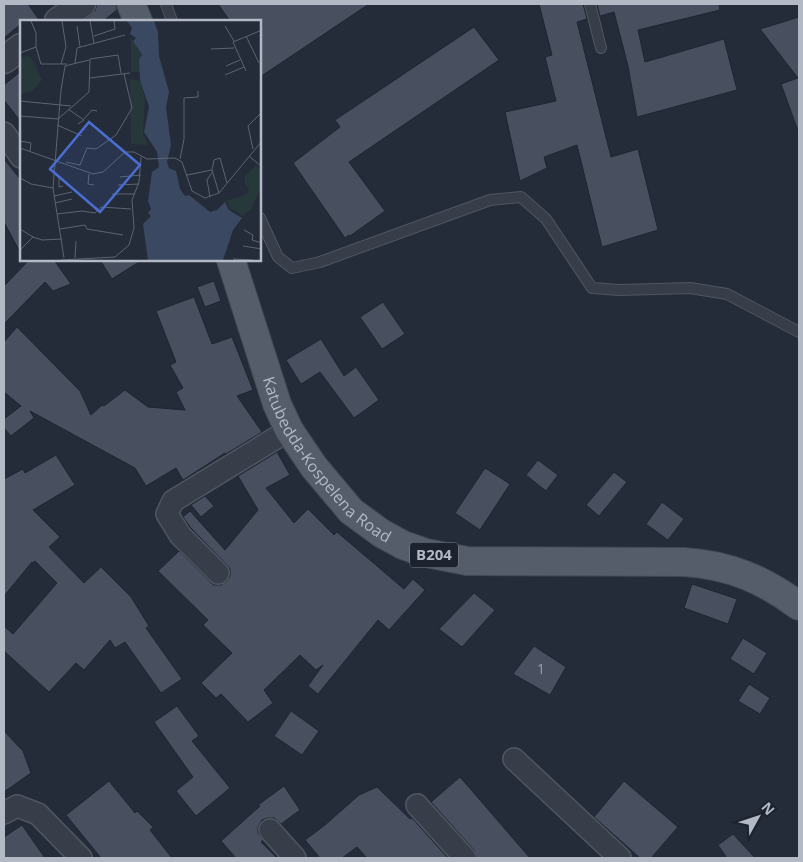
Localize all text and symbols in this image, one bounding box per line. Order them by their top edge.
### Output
inset map [20,20,261,261]
street label: Katubedda-Kospelena Road [258,374,395,548]
road number: B204 [410,542,458,568]
house number: 1 [537,659,545,678]
north arrow [733,792,783,842]
text: N [757,798,779,819]

